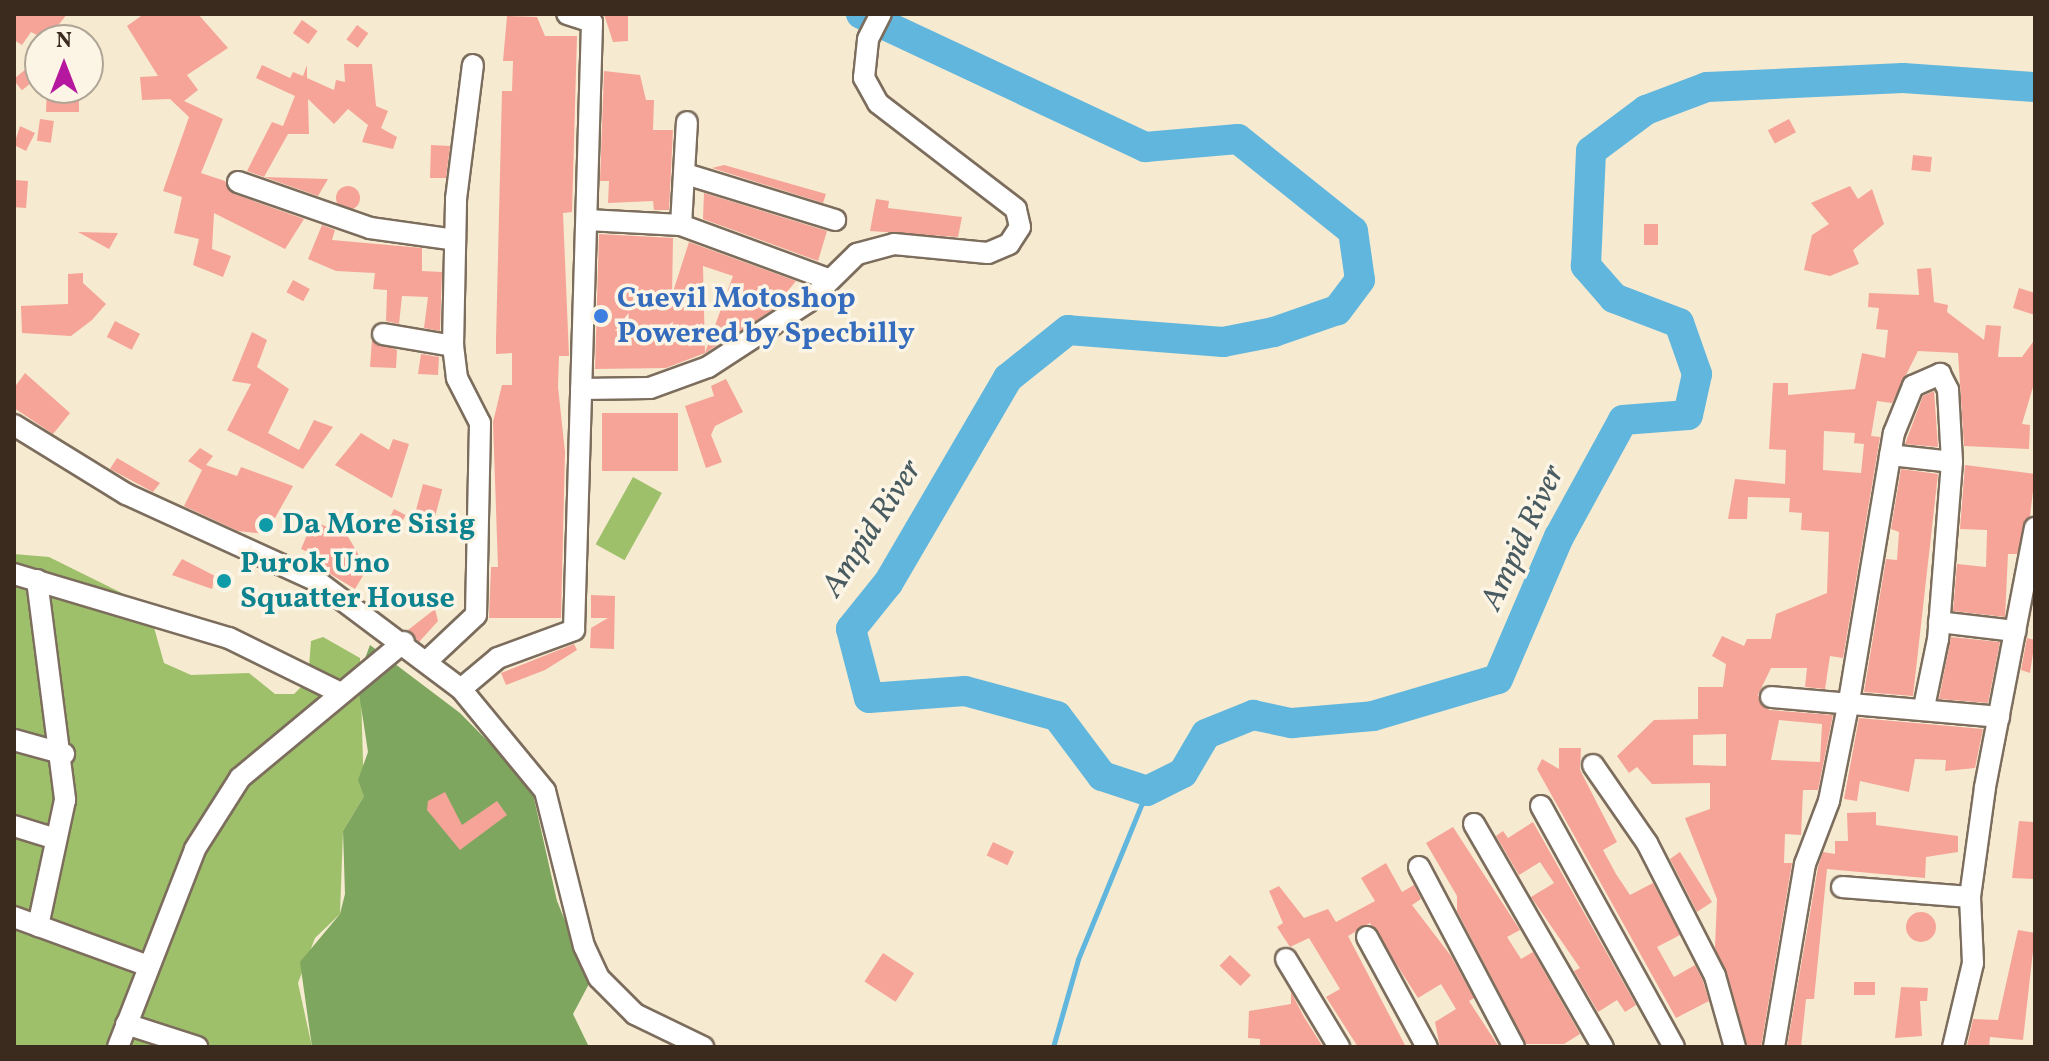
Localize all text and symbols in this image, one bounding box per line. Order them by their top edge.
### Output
north arrow [24,24,104,104]
text: N [56,26,72,57]
place label: Cuevil Motoshop Powered by Specbilly [617,281,915,352]
marker: Cuevil Motoshop Powered by Specbilly [592,307,610,325]
water label: Ampid River [814,453,932,605]
water label: Ampid River [1474,459,1574,617]
place label: Da More Sisig [282,507,475,543]
marker: Da More Sisig [257,516,275,534]
place label: Purok Uno Squatter House [240,546,455,616]
marker: Purok Uno Squatter House [215,572,233,590]

